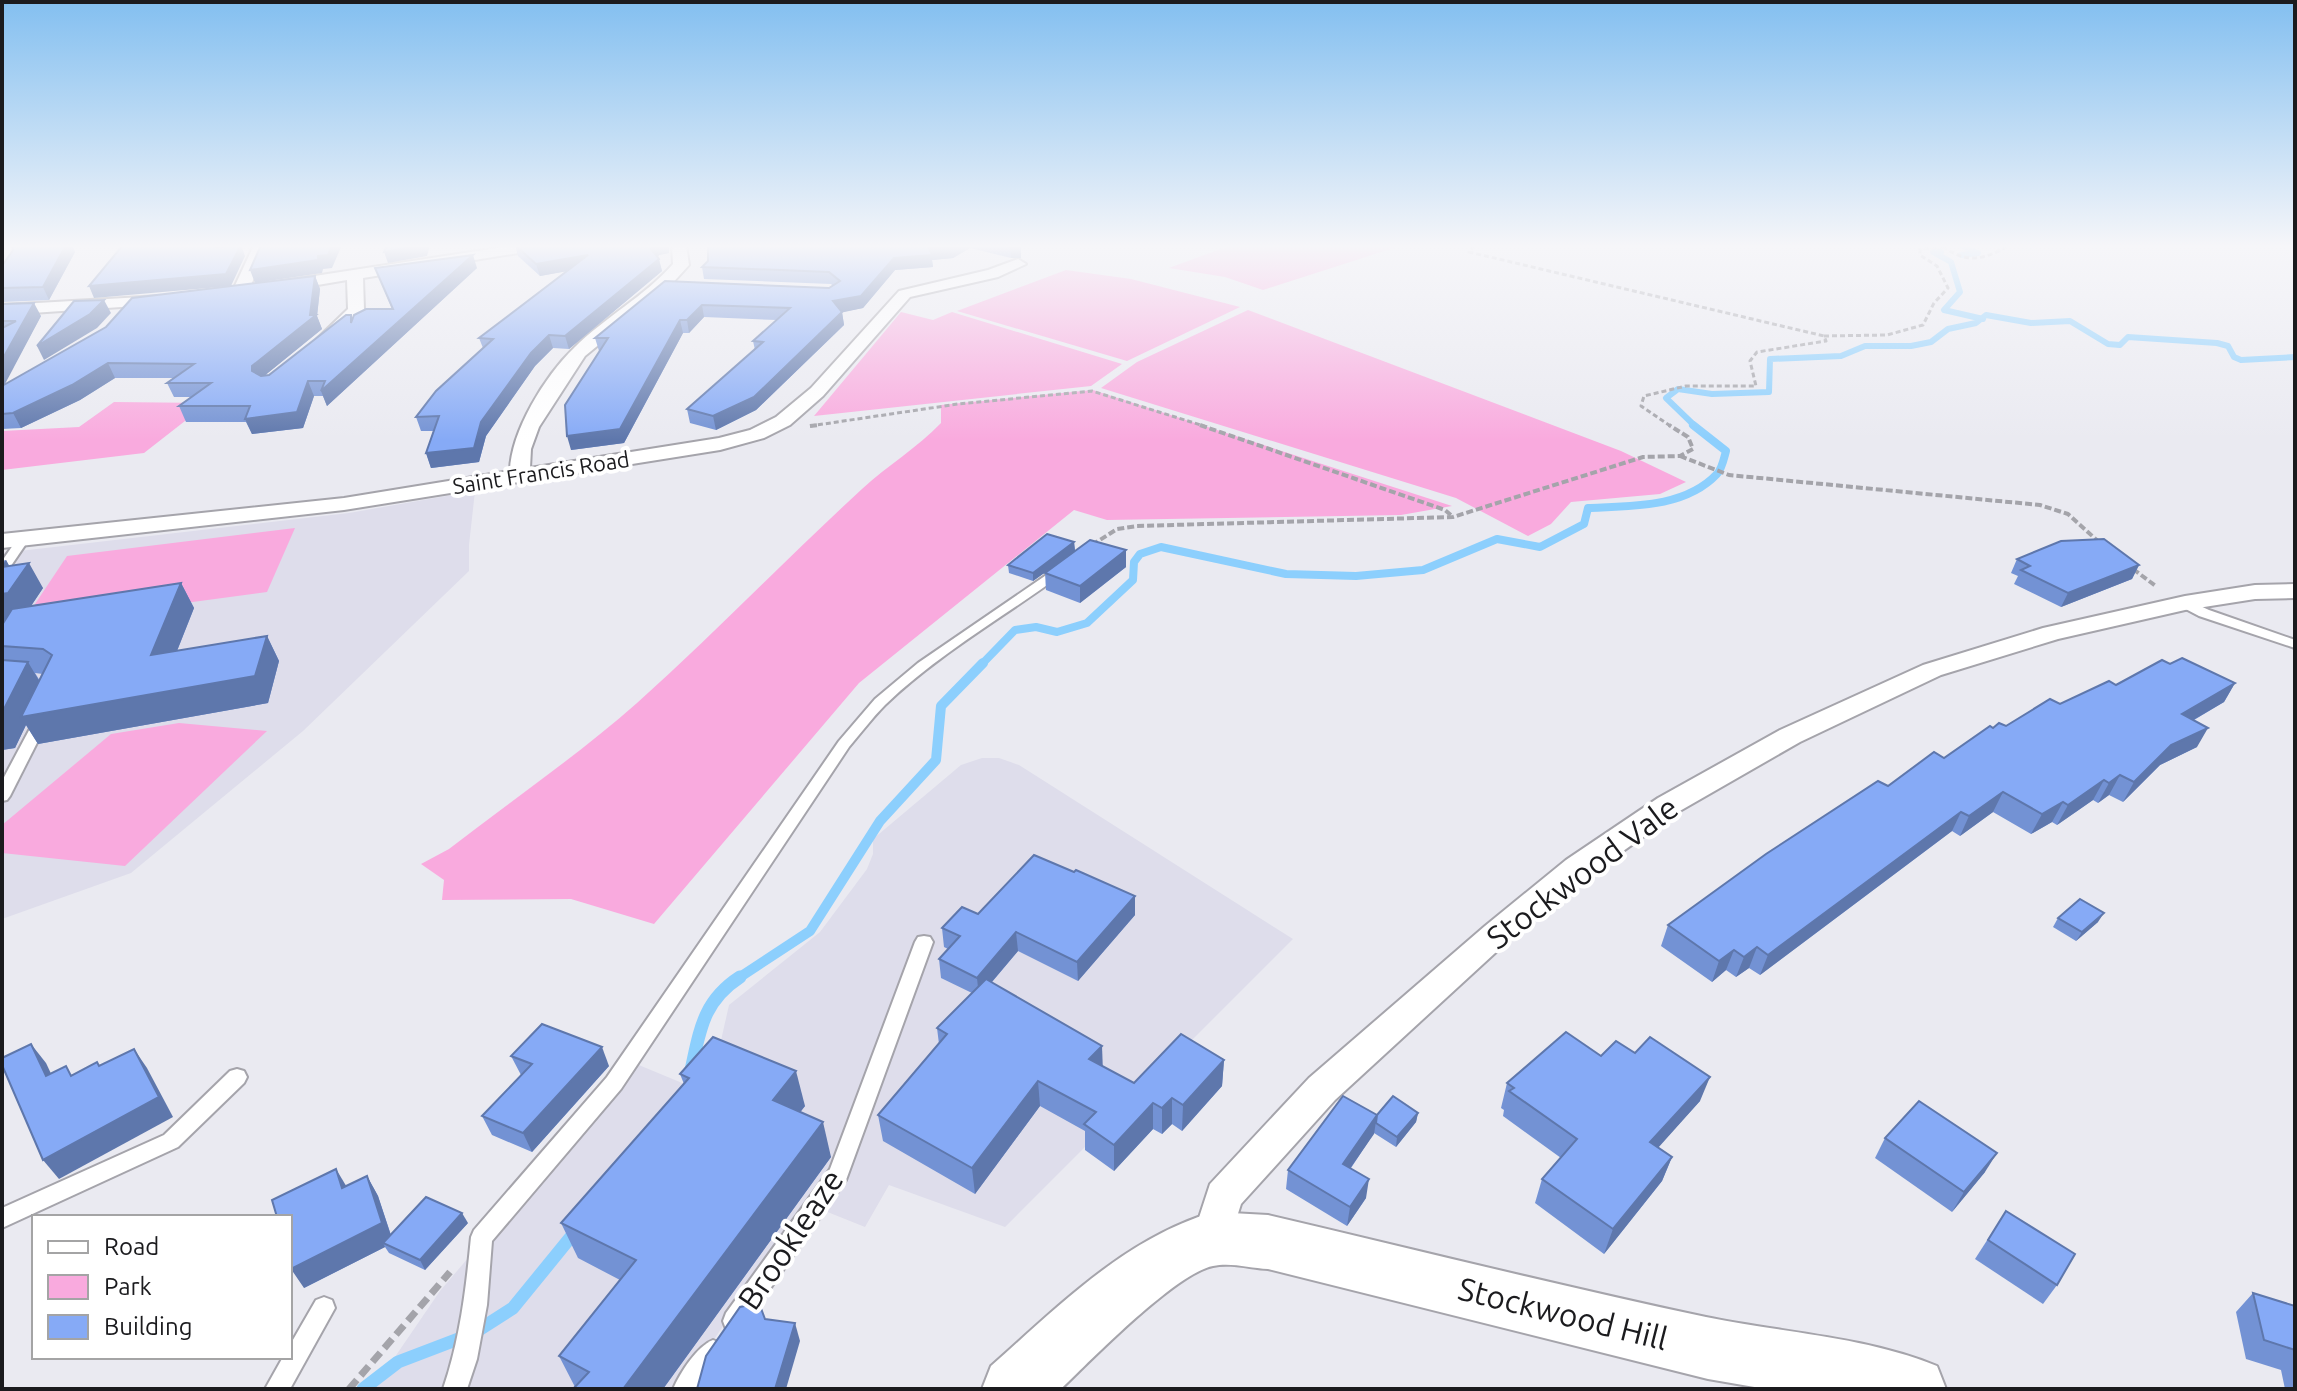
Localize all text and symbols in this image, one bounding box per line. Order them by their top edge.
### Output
street label: Saint Francis Road [451,446,631,498]
street label: Stockwood Vale [1479,789,1685,955]
street label: Brookleaze [730,1162,850,1316]
legend [32,1215,292,1359]
text: Road [104,1233,159,1260]
street label: Stockwood Hill [1455,1270,1671,1356]
text: Park [104,1273,152,1300]
text: Building [104,1313,192,1340]

